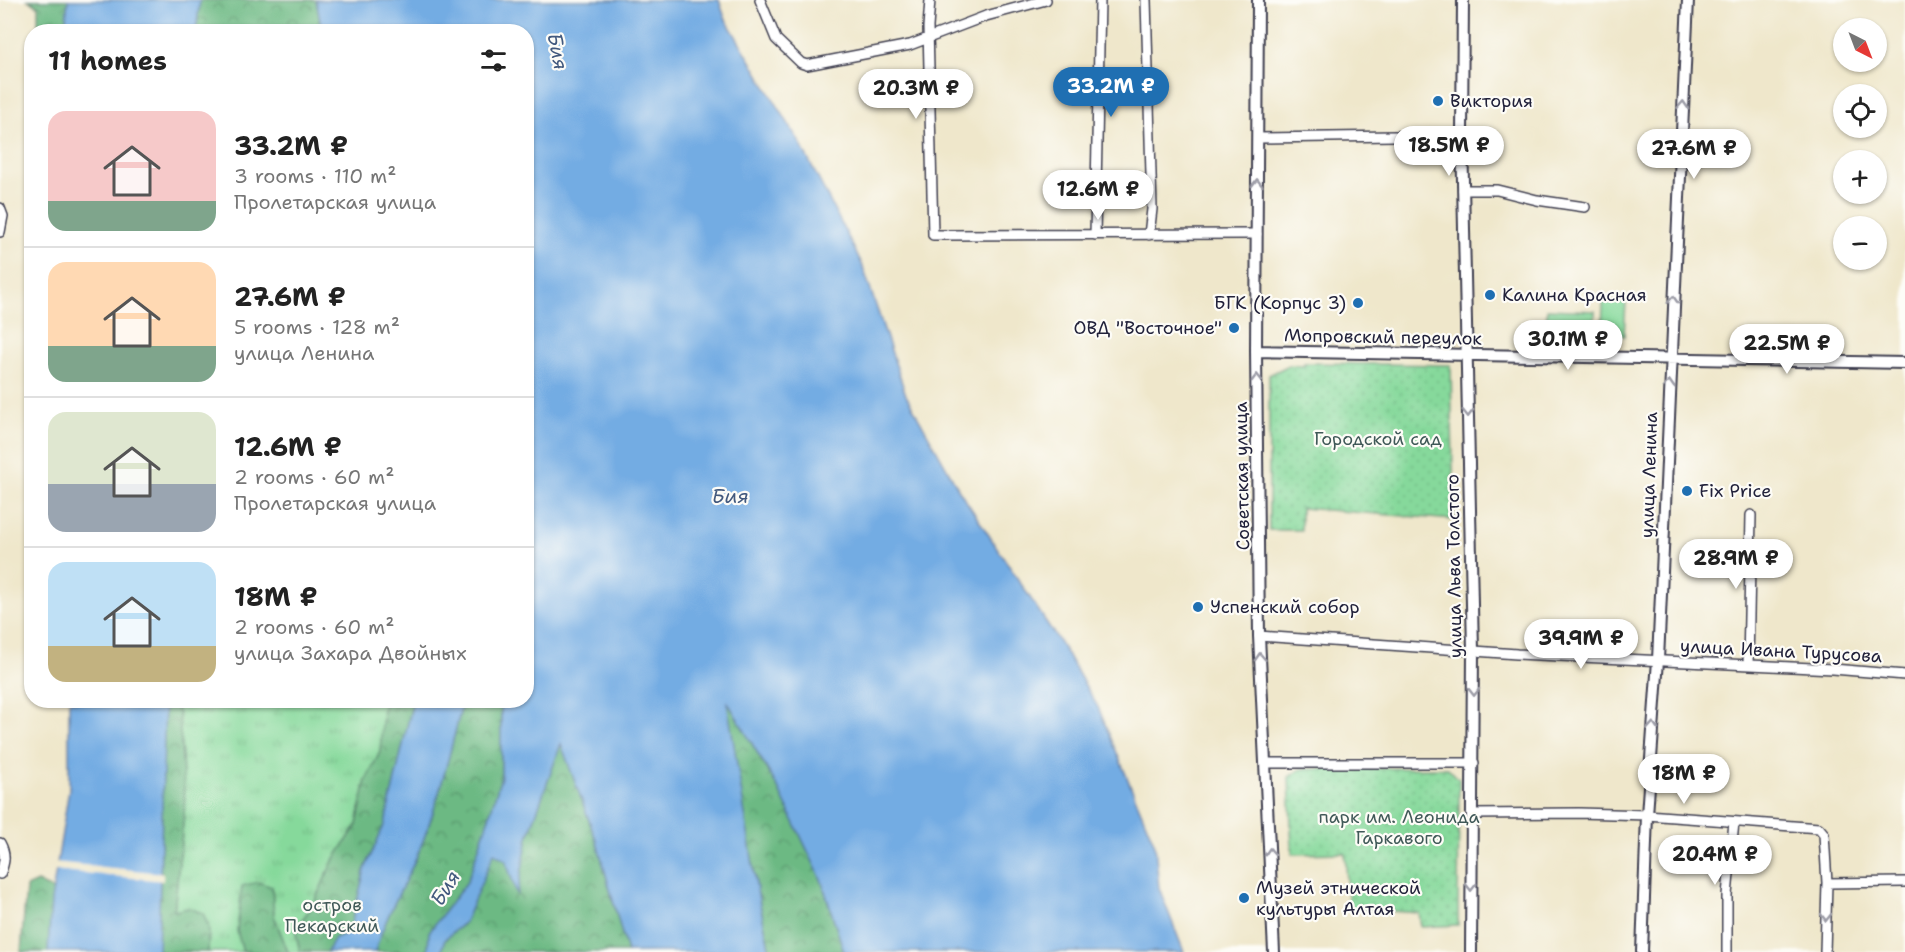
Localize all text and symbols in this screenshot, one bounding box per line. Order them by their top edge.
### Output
north arrow [1833,18,1887,72]
map controls [1833,18,1887,270]
water label: Бия [542,30,574,72]
text: 11 homes [48,43,167,78]
icon: filters [477,44,510,77]
pin: 33.2M ₽ [1056,67,1166,118]
pin: 20.3M ₽ [861,69,971,120]
text: 33.2M ₽ [1067,73,1155,99]
text: 20.3M ₽ [872,75,960,101]
button: locate [1833,84,1887,138]
place label: Виктория [1450,89,1533,113]
marker: Виктория [1431,94,1445,108]
one-way arrow [1676,101,1689,110]
pin: 18.5M ₽ [1394,126,1504,177]
text: 33.2M ₽ [234,128,348,163]
pin: 27.6M ₽ [1639,129,1749,180]
text: 18.5M ₽ [1408,132,1490,158]
icon: home [96,135,168,207]
text: 27.6M ₽ [1651,135,1737,161]
button: + [1833,150,1887,204]
text: 3 rooms · 110 m² [234,163,397,189]
pin: 12.6M ₽ [1043,170,1153,221]
text: 12.6M ₽ [1057,176,1140,202]
one-way arrow [1251,178,1263,187]
text: Пролетарская улица [234,189,436,215]
button: − [1833,216,1887,270]
text: 27.6M ₽ [234,279,346,314]
place label: Калина Красная [1502,283,1647,307]
icon: home [96,286,168,358]
marker: Калина Красная [1483,288,1497,302]
place label: БГК (Корпус 3) [1214,291,1346,315]
one-way arrow [1667,295,1680,304]
marker: БГК (Корпус 3) [1351,296,1365,310]
text: 5 rooms · 128 m² [234,314,400,340]
place label: ОВД "Восточное" [1073,316,1222,340]
pin: 30.1M ₽ [1513,320,1623,371]
marker: ОВД "Восточное" [1227,321,1241,335]
street label: Мопровский переулок [1284,323,1483,351]
pin: 22.5M ₽ [1732,324,1842,375]
text: 30.1M ₽ [1527,326,1609,352]
text: 22.5M ₽ [1743,330,1831,356]
text: улица Ленина [234,340,374,366]
one-way arrow [1251,373,1263,382]
one-way arrow [1663,380,1676,389]
street label: Советская улица [1229,401,1255,551]
one-way arrow [1461,408,1474,417]
street label: улица Ленина [1635,411,1663,539]
park label: Городской сад [1314,427,1443,451]
text: 12.6M ₽ [234,429,342,464]
icon: home [96,436,168,508]
text: 2 rooms · 60 m² [234,464,394,490]
street label: улица Льва Толстого [1440,474,1468,658]
place label: Fix Price [1699,479,1771,503]
water label: Бия [712,483,748,509]
marker: Fix Price [1680,484,1694,498]
text: Пролетарская улица [234,490,436,516]
pin: 28.9M ₽ [1681,539,1791,590]
text: 28.9M ₽ [1693,545,1779,571]
text: 18M ₽ [234,579,318,614]
icon: home [96,586,168,658]
place label: Успенский собор [1210,595,1360,619]
marker: Успенский собор [1191,600,1205,614]
text: 2 rooms · 60 m² [234,614,394,640]
pin: 39.9M ₽ [1526,619,1636,670]
text: 39.9M ₽ [1538,625,1624,651]
street label: улица Ивана Турусова [1679,634,1883,668]
text: улица Захара Двойных [234,640,467,666]
one-way arrow [1254,652,1267,661]
one-way arrow [1468,687,1480,696]
one-way arrow [1647,721,1660,730]
pin: 18M ₽ [1642,754,1726,805]
text: 18M ₽ [1652,760,1716,786]
park label: парк им. Леонида Гаркавого [1318,805,1480,850]
pin: 20.4M ₽ [1660,835,1770,886]
text: 20.4M ₽ [1672,841,1758,867]
one-way arrow [1263,847,1276,856]
water label: Бия [424,865,466,911]
place label: Музей этнической культуры Алтая [1256,876,1421,921]
one-way arrow [1465,882,1477,891]
marker: Музей этнической культуры Алтая [1237,891,1251,905]
park label: остров Пекарский [285,893,379,938]
one-way arrow [1820,913,1832,922]

